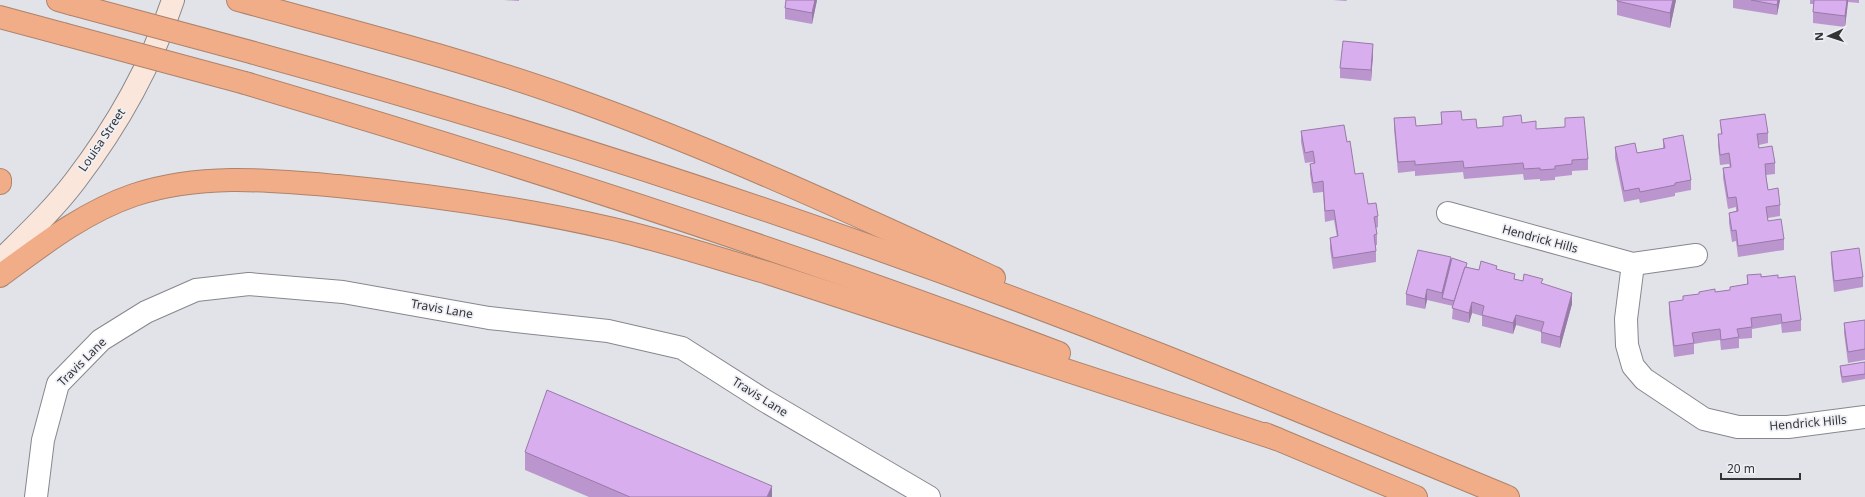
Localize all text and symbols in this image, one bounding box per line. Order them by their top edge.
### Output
north arrow [1809,16,1849,56]
text: N [1811,32,1826,41]
street label: Louisa Street [74,104,129,175]
street label: Hendrick Hills [1500,220,1580,257]
street label: Travis Lane [410,295,475,322]
street label: Travis Lane [53,333,110,390]
street label: Travis Lane [729,373,792,421]
street label: Hendrick Hills [1768,411,1848,434]
scale bar [1721,455,1800,481]
text: 20 m [1727,460,1755,477]

